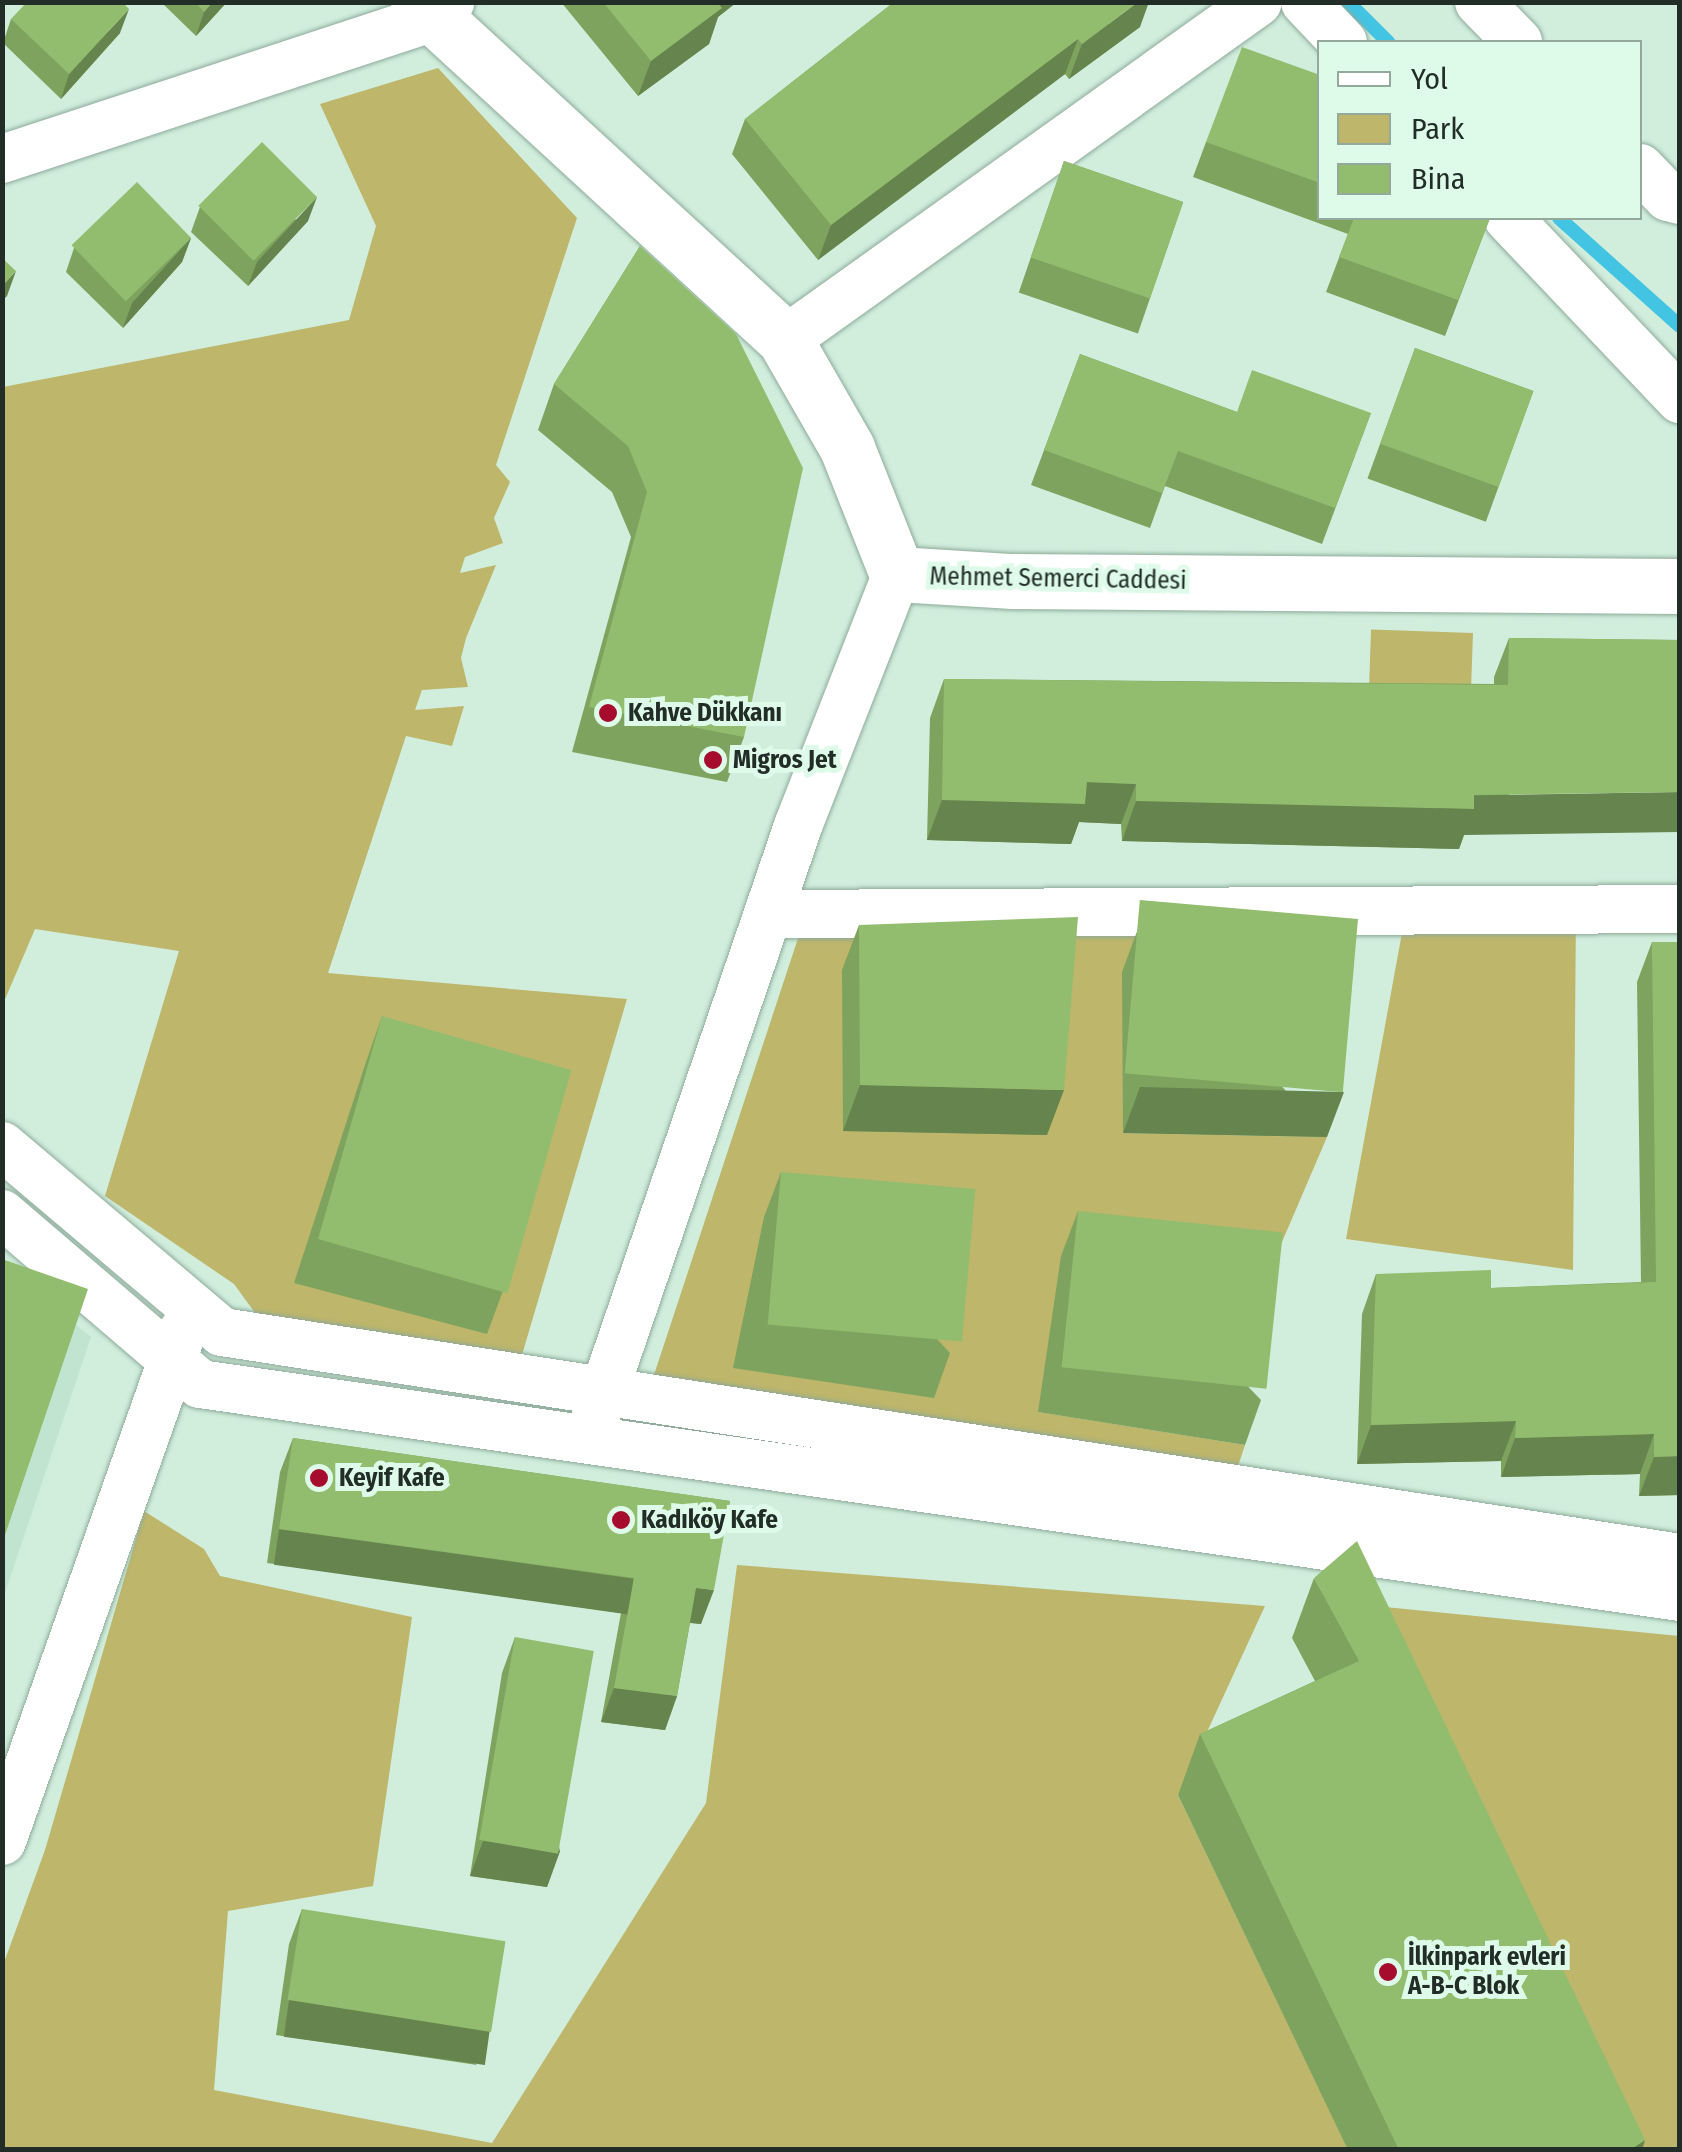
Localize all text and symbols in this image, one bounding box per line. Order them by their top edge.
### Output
legend [1317,40,1642,220]
text: Yol [1411,61,1448,97]
text: Park [1411,111,1464,147]
text: Bina [1411,161,1465,197]
street label: Mehmet Semerci Caddesi [929,562,1187,596]
place label: Kahve Dükkanı [628,698,782,728]
marker: Kahve Dükkanı [597,702,619,724]
place label: Migros Jet [733,745,837,775]
marker: Migros Jet [702,749,724,771]
place label: Keyif Kafe [339,1463,445,1493]
marker: Keyif Kafe [308,1467,330,1489]
place label: Kadıköy Kafe [641,1505,778,1535]
marker: Kadıköy Kafe [610,1509,632,1531]
place label: İlkinpark evleri A-B-C Blok [1408,1943,1566,2002]
marker: İlkinpark evleri A-B-C Blok [1377,1961,1399,1983]

